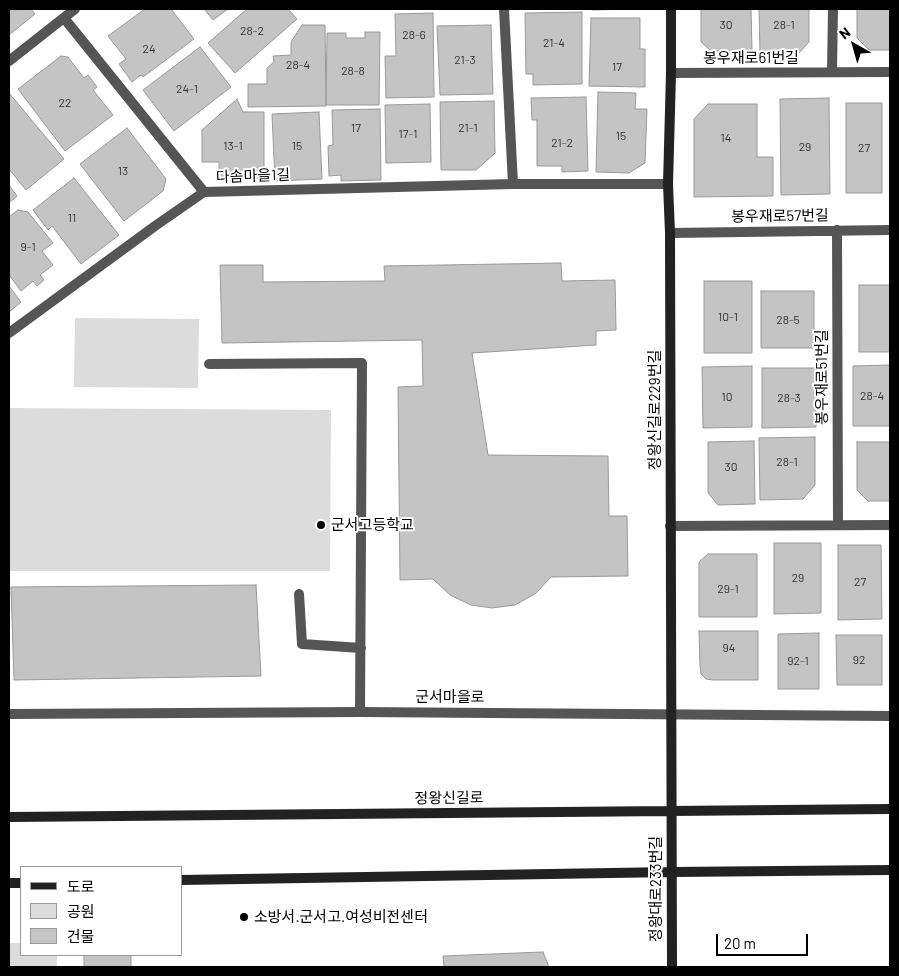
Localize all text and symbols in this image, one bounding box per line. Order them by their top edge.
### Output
house number: 30 [720,18,732,32]
house number: 28-1 [773,18,795,32]
north arrow [829,20,879,70]
text: N [836,23,853,42]
house number: 28-2 [240,24,264,38]
house number: 28-6 [402,28,426,42]
house number: 21-4 [543,36,565,50]
house number: 24 [142,42,156,56]
street label: 봉우재로61번길 [703,49,799,67]
house number: 21-3 [454,53,476,67]
house number: 28-4 [286,58,310,72]
house number: 17 [612,60,622,74]
house number: 28-8 [341,64,365,78]
house number: 24-1 [176,82,198,96]
house number: 22 [59,96,71,110]
house number: 17 [351,121,361,135]
house number: 21-1 [458,121,478,135]
house number: 17-1 [399,127,417,141]
house number: 15 [616,129,626,143]
house number: 14 [721,131,731,145]
house number: 21-2 [551,136,573,150]
house number: 13-1 [223,139,243,153]
house number: 15 [292,139,302,153]
house number: 29 [799,140,811,154]
house number: 27 [858,141,870,155]
house number: 13 [118,164,128,178]
street label: 다솜마을1길 [216,166,290,186]
street label: 봉우재로57번길 [731,206,829,226]
house number: 11 [68,211,76,225]
house number: 9-1 [20,240,36,254]
house number: 10-1 [718,310,738,324]
house number: 28-5 [776,313,800,327]
street label: 봉우재로51번길 [813,329,831,425]
street label: 정왕신길로229번길 [646,350,664,470]
house number: 28-4 [860,389,884,403]
house number: 10 [722,390,732,404]
house number: 28-3 [777,391,801,405]
house number: 28-1 [776,455,798,469]
house number: 30 [725,460,737,474]
place label: 군서고등학교 [331,516,414,534]
marker: 군서고등학교 [315,519,327,531]
house number: 29 [792,571,804,585]
house number: 27 [854,575,866,589]
house number: 29-1 [717,582,739,596]
house number: 94 [723,641,735,655]
house number: 92 [853,653,865,667]
house number: 92-1 [787,654,809,668]
street label: 군서마을로 [416,688,484,706]
street label: 정왕신길로 [414,788,484,808]
street label: 정왕대로233번길 [647,836,665,942]
legend [20,866,182,956]
text: 도로 [67,877,95,895]
text: 공원 [67,902,95,920]
place label: 소방서.군서고.여성비전센터 [254,908,428,926]
marker: 소방서.군서고.여성비전센터 [238,911,250,923]
scale bar [719,924,812,956]
text: 건물 [67,927,95,945]
text: 20 m [724,934,756,952]

